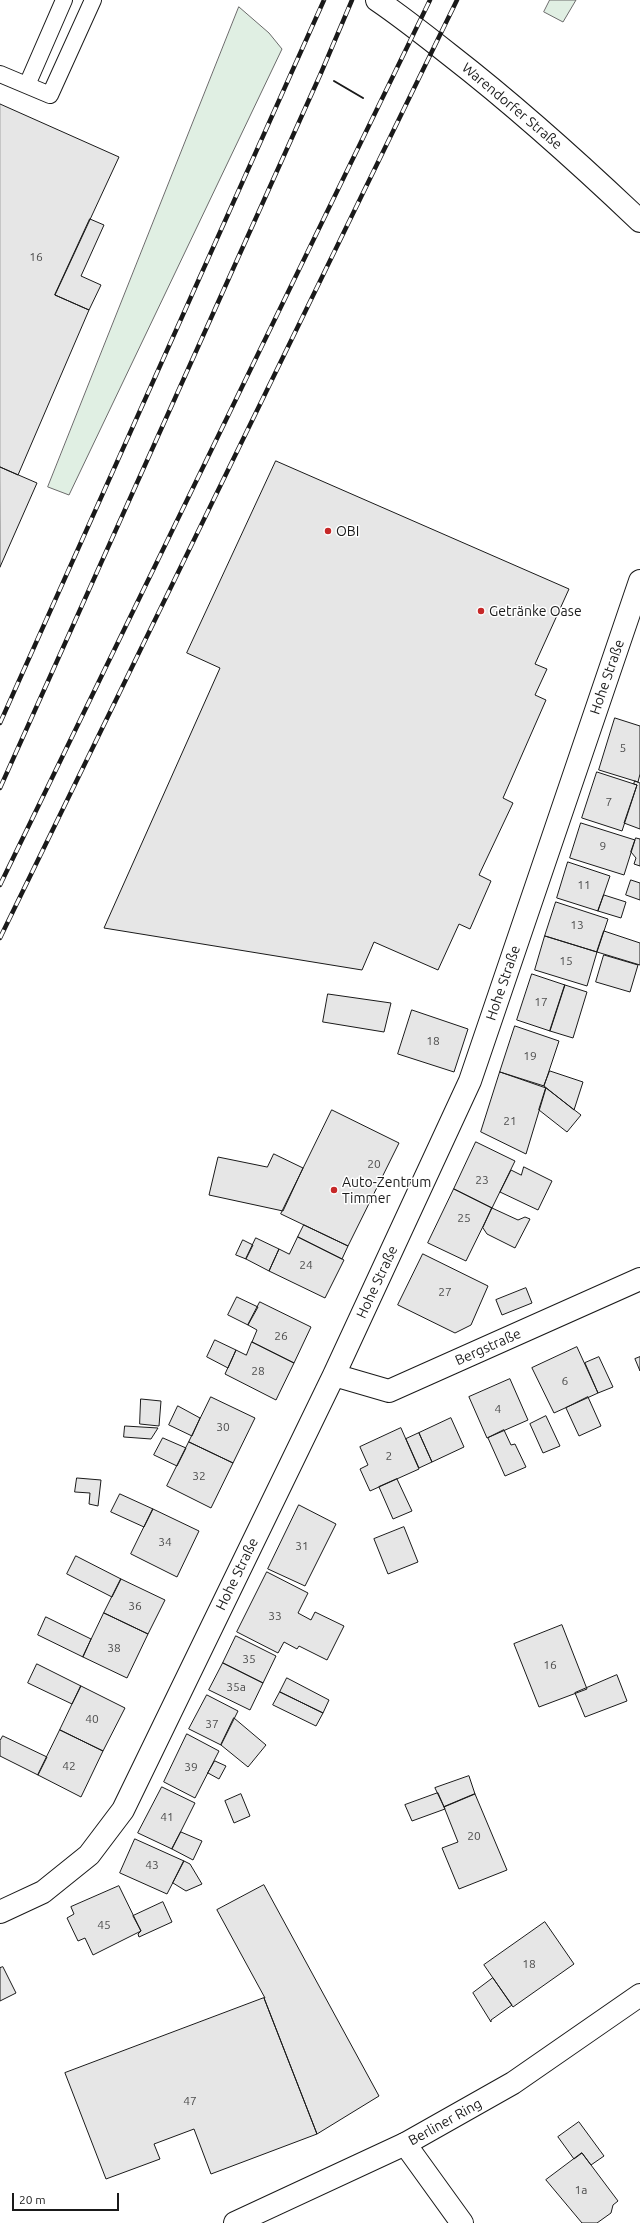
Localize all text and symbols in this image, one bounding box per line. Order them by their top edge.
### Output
street label: Warendorfer Straße [458,59,566,153]
house number: 16 [29,250,43,264]
place label: OBI [336,523,359,539]
marker: OBI [323,526,333,536]
place label: Getränke Oase [489,603,582,619]
marker: Getränke Oase [476,606,486,616]
street label: Hohe Straße [586,637,628,717]
house number: 5 [620,741,626,755]
house number: 7 [606,795,612,809]
house number: 9 [600,839,606,853]
house number: 11 [577,878,591,892]
house number: 13 [570,918,584,932]
street label: Hohe Straße [482,943,524,1023]
house number: 15 [559,954,573,968]
house number: 17 [534,995,548,1009]
house number: 18 [426,1034,440,1048]
house number: 19 [523,1049,537,1063]
house number: 21 [503,1114,517,1128]
house number: 20 [367,1157,381,1171]
house number: 23 [475,1173,489,1187]
place label: Auto-Zentrum Timmer [342,1174,431,1206]
marker: Auto-Zentrum Timmer [329,1185,339,1195]
house number: 25 [457,1211,471,1225]
street label: Hohe Straße [353,1243,401,1321]
house number: 24 [299,1258,313,1272]
house number: 27 [438,1285,452,1299]
street label: Bergstraße [453,1325,523,1369]
house number: 26 [274,1329,288,1343]
house number: 28 [251,1364,265,1378]
house number: 6 [562,1374,568,1388]
house number: 4 [495,1402,501,1416]
house number: 30 [216,1420,230,1434]
house number: 2 [386,1449,392,1463]
house number: 32 [192,1469,206,1483]
house number: 34 [158,1535,172,1549]
street label: Hohe Straße [212,1535,262,1613]
house number: 31 [295,1539,309,1553]
house number: 36 [128,1599,142,1613]
house number: 33 [268,1609,282,1623]
house number: 38 [107,1641,121,1655]
house number: 35 [242,1652,256,1666]
house number: 16 [543,1658,557,1672]
house number: 35a [226,1680,246,1694]
house number: 40 [85,1712,99,1726]
house number: 37 [205,1717,219,1731]
house number: 42 [62,1759,76,1773]
house number: 39 [184,1760,198,1774]
house number: 41 [160,1810,174,1824]
house number: 20 [467,1829,481,1843]
house number: 43 [145,1858,159,1872]
house number: 45 [97,1918,111,1932]
house number: 18 [522,1957,536,1971]
house number: 47 [183,2094,197,2108]
street label: Berliner Ring [405,2095,485,2149]
house number: 1a [575,2183,587,2197]
scale bar [14,2185,121,2211]
text: 20 m [19,2193,46,2206]

